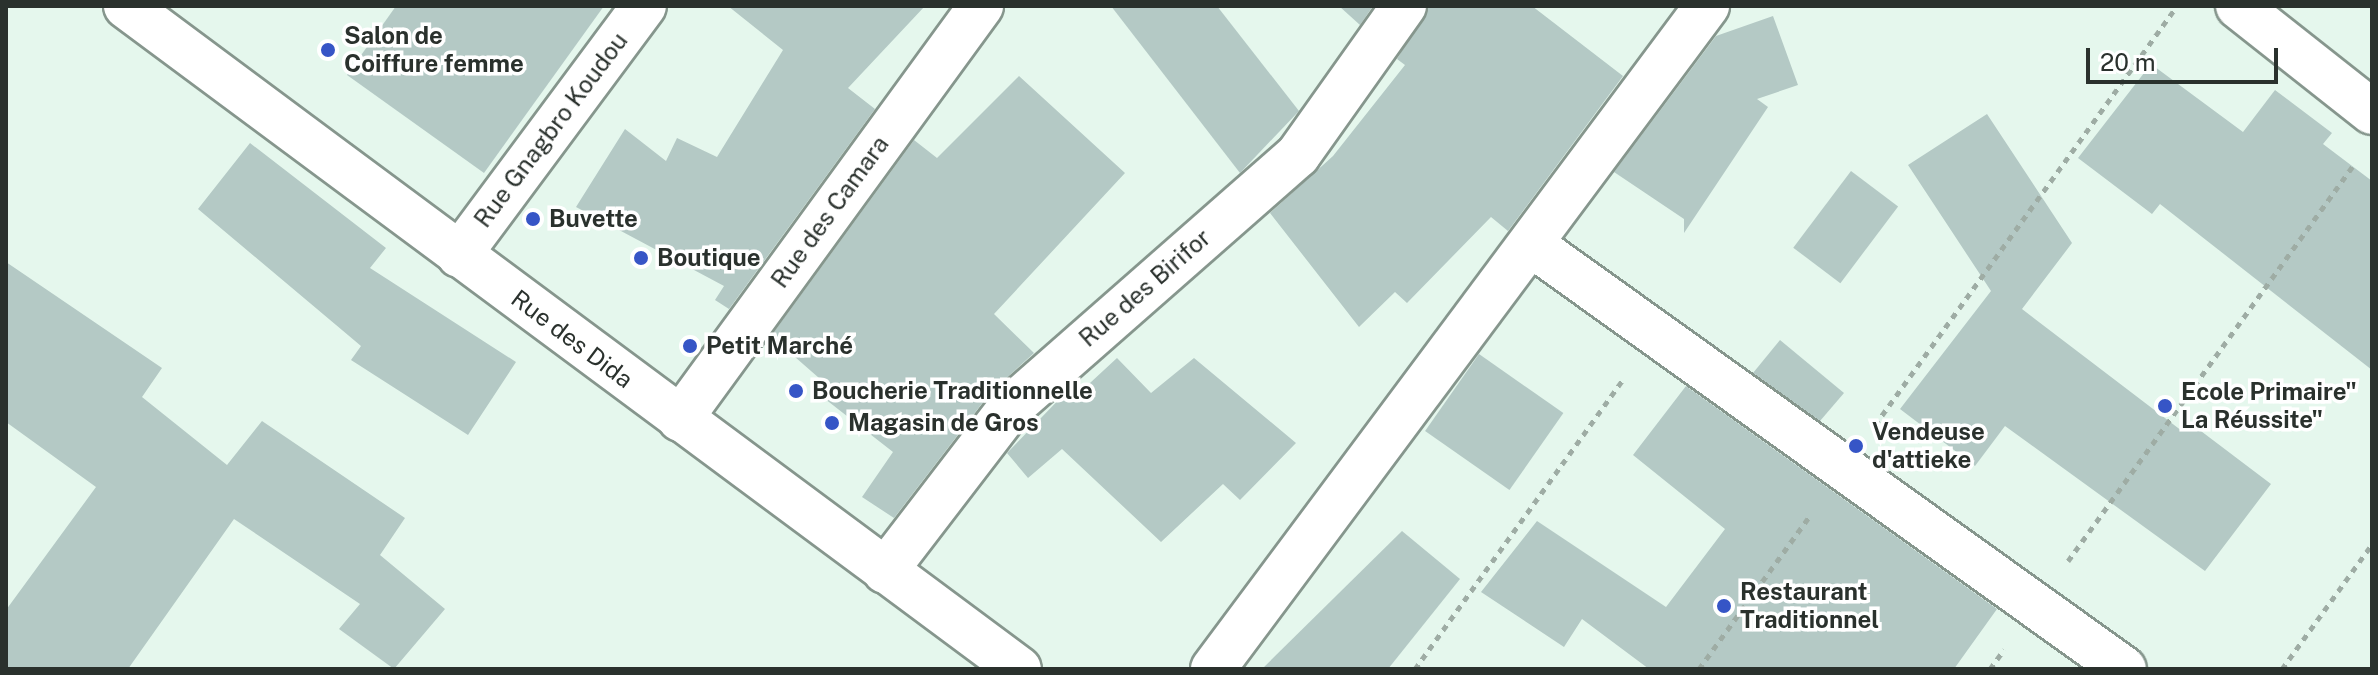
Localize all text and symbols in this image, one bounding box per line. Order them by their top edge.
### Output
place label: Salon de Coiffure femme [344,22,524,78]
street label: Rue Gnagbro Koudou [468,27,634,233]
scale bar [2090,32,2282,82]
marker: Salon de Coiffure femme [319,41,337,59]
text: 20 m [2100,48,2156,76]
street label: Rue des Camara [765,130,895,294]
place label: Buvette [549,205,638,233]
marker: Buvette [524,210,542,228]
street label: Rue des Birifor [1073,223,1217,353]
place label: Boutique [657,244,761,272]
marker: Boutique [632,249,650,267]
street label: Rue des Dida [505,284,639,394]
place label: Petit Marché [706,332,853,360]
marker: Petit Marché [681,337,699,355]
place label: Boucherie Traditionnelle [812,377,1093,405]
place label: Ecole Primaire" La Réussite" [2181,378,2357,434]
marker: Boucherie Traditionnelle [787,382,805,400]
marker: Ecole Primaire" La Réussite" [2156,397,2174,415]
place label: Magasin de Gros [848,409,1039,437]
marker: Magasin de Gros [823,414,841,432]
place label: Vendeuse d'attieke [1872,418,1985,474]
marker: Vendeuse d'attieke [1847,437,1865,455]
place label: Restaurant Traditionnel [1740,578,1879,634]
marker: Restaurant Traditionnel [1715,597,1733,615]

